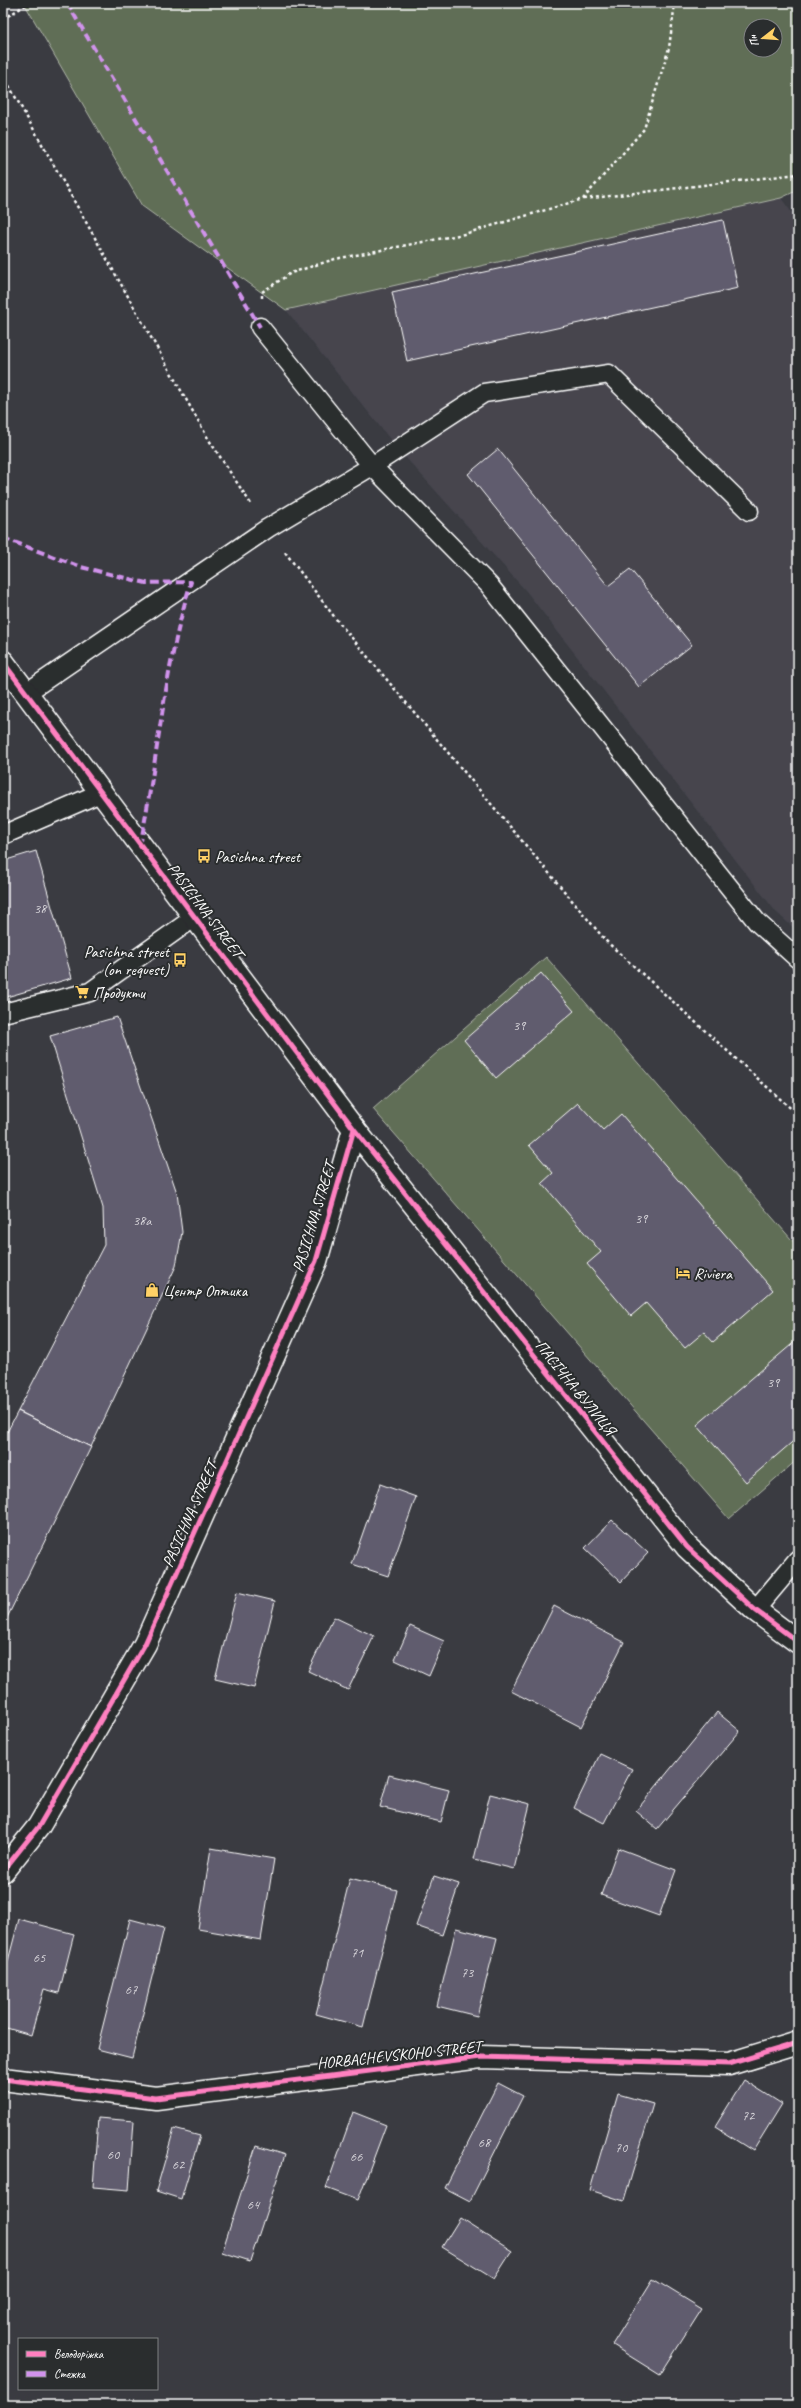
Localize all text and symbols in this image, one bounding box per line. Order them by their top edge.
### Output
north arrow [743,18,783,58]
text: Пн [745,32,762,48]
place label: Pasichna street [215,847,302,867]
bus stop icon: Pasichna street [196,848,212,864]
street label: PASICHNA STREET [163,859,250,966]
house number: 38 [34,900,48,917]
place label: Pasichna street (on request) [84,942,171,980]
bus stop icon: Pasichna street (on request) [172,952,188,968]
place label: Продукти [93,983,146,1003]
supermarket icon: Продукти [74,984,90,1000]
house number: 39 [513,1017,527,1034]
street label: PASICHNA STREET [288,1156,341,1274]
house number: 39 [635,1210,649,1227]
house number: 38а [133,1212,152,1229]
place label: Riviera [694,1264,733,1284]
hotel icon: Riviera [675,1265,691,1281]
place label: Центр Оптика [163,1281,249,1301]
shop icon: Центр Оптика [144,1282,160,1298]
street label: ПАСІЧНА ВУЛИЦЯ [531,1336,621,1441]
house number: 39 [767,1374,781,1391]
street label: PASICHNA STREET [158,1454,224,1570]
house number: 71 [351,1944,364,1961]
house number: 65 [33,1949,46,1966]
house number: 73 [461,1964,475,1981]
house number: 67 [125,1981,138,1998]
street label: HORBACHEVSKOHO STREET [316,2036,486,2074]
house number: 72 [742,2107,756,2124]
house number: 68 [478,2134,492,2151]
house number: 70 [615,2139,629,2156]
house number: 60 [107,2146,121,2163]
house number: 66 [350,2148,363,2165]
house number: 62 [172,2156,186,2173]
house number: 64 [247,2196,261,2213]
legend [18,2338,158,2390]
text: Велодоріжка [54,2346,104,2362]
text: Стежка [54,2366,86,2382]

